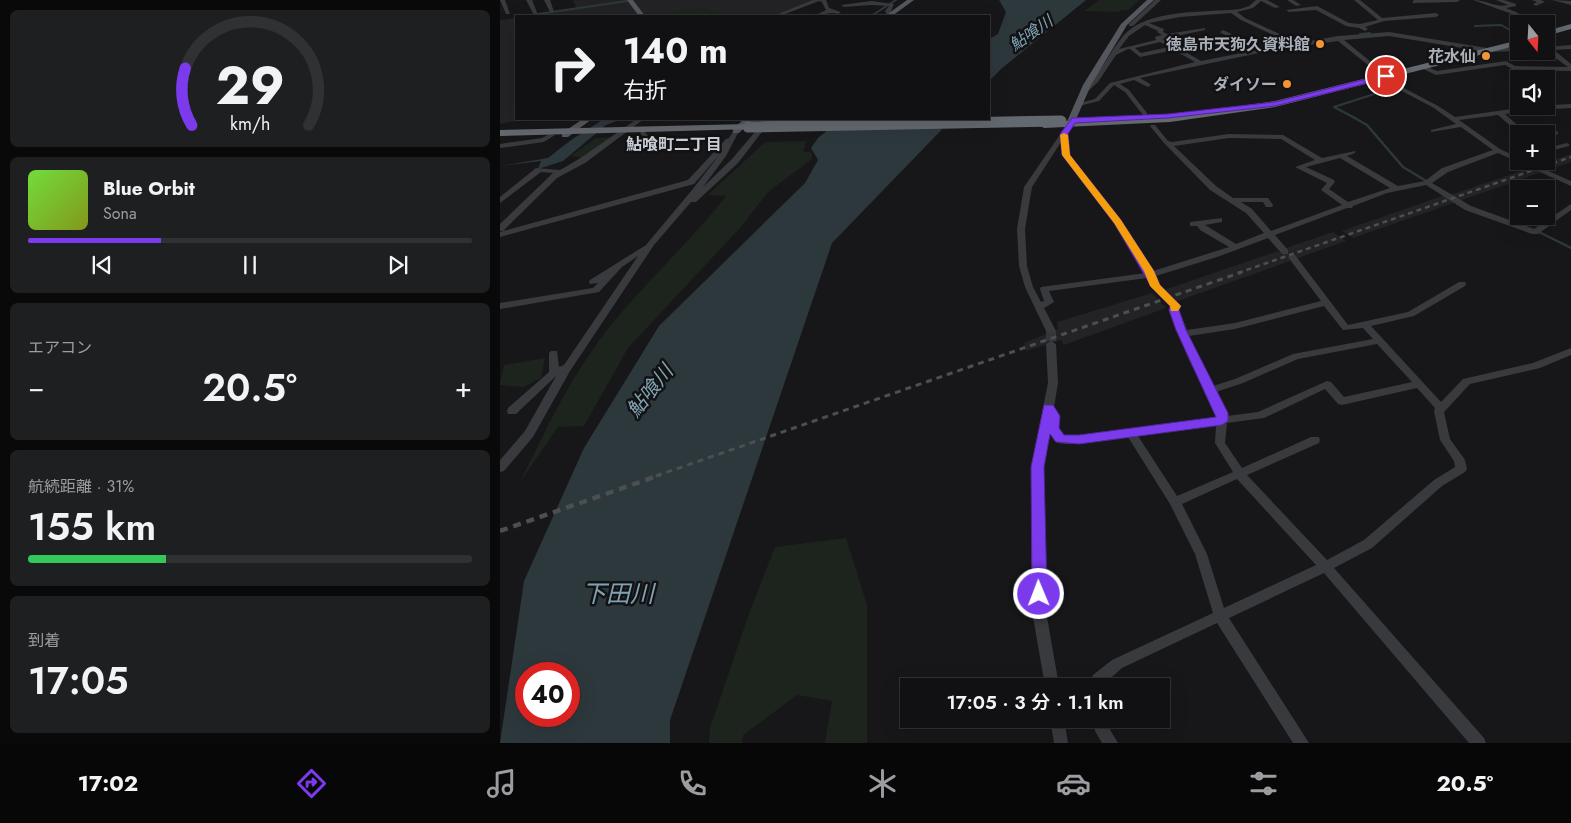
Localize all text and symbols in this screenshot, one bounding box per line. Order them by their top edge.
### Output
water label: 鮎喰川 [1005,9,1059,56]
north arrow [1510,15,1555,60]
map controls [1510,15,1555,225]
text: 140 m [623,26,728,76]
place label: 徳島市天狗久資料館 [1166,33,1310,56]
icon: right [540,35,605,100]
marker: 徳島市天狗久資料館 [1314,38,1326,50]
place label: 花水仙 [1428,45,1476,68]
text: 29 [216,48,284,124]
marker: 花水仙 [1480,50,1492,62]
pin [1365,55,1407,97]
icon: arrive [1372,62,1400,90]
button: sound [1510,70,1555,115]
place label: ダイソー [1213,73,1277,96]
text: 右折 [623,74,667,106]
marker: ダイソー [1281,78,1293,90]
text: km/h [230,111,270,137]
button: + [1510,125,1555,170]
district label: 鮎喰町二丁目 [626,133,722,156]
text: Blue Orbit [103,175,195,202]
button: − [1510,180,1555,225]
text: Sona [103,202,137,225]
icon: previous [88,251,116,279]
icon: pause [236,251,264,279]
icon: next [384,251,412,279]
text: エアコン [28,336,92,359]
water label: 鮎喰川 [620,357,681,423]
text: 20.5° [202,360,297,415]
text: − [28,367,45,408]
text: + [455,367,472,408]
text: 航続距離 · 31% [28,475,134,498]
text: 155 km [28,499,156,554]
position arrow [1012,567,1064,619]
water label: 下田川 [582,576,657,611]
text: 到着 [28,629,60,652]
text: 17:05 [28,653,129,708]
speed limit sign: 40 [515,662,580,727]
text: 17:05 · 3 分 · 1.1 km [947,689,1123,716]
icon: directions [294,766,329,801]
icon: music [484,766,519,801]
icon: phone [675,766,710,801]
icon: climate [865,766,900,801]
icon: car [1056,766,1091,801]
icon: filters [1246,766,1281,801]
text: 17:02 [78,767,138,799]
text: 20.5° [1436,767,1493,799]

